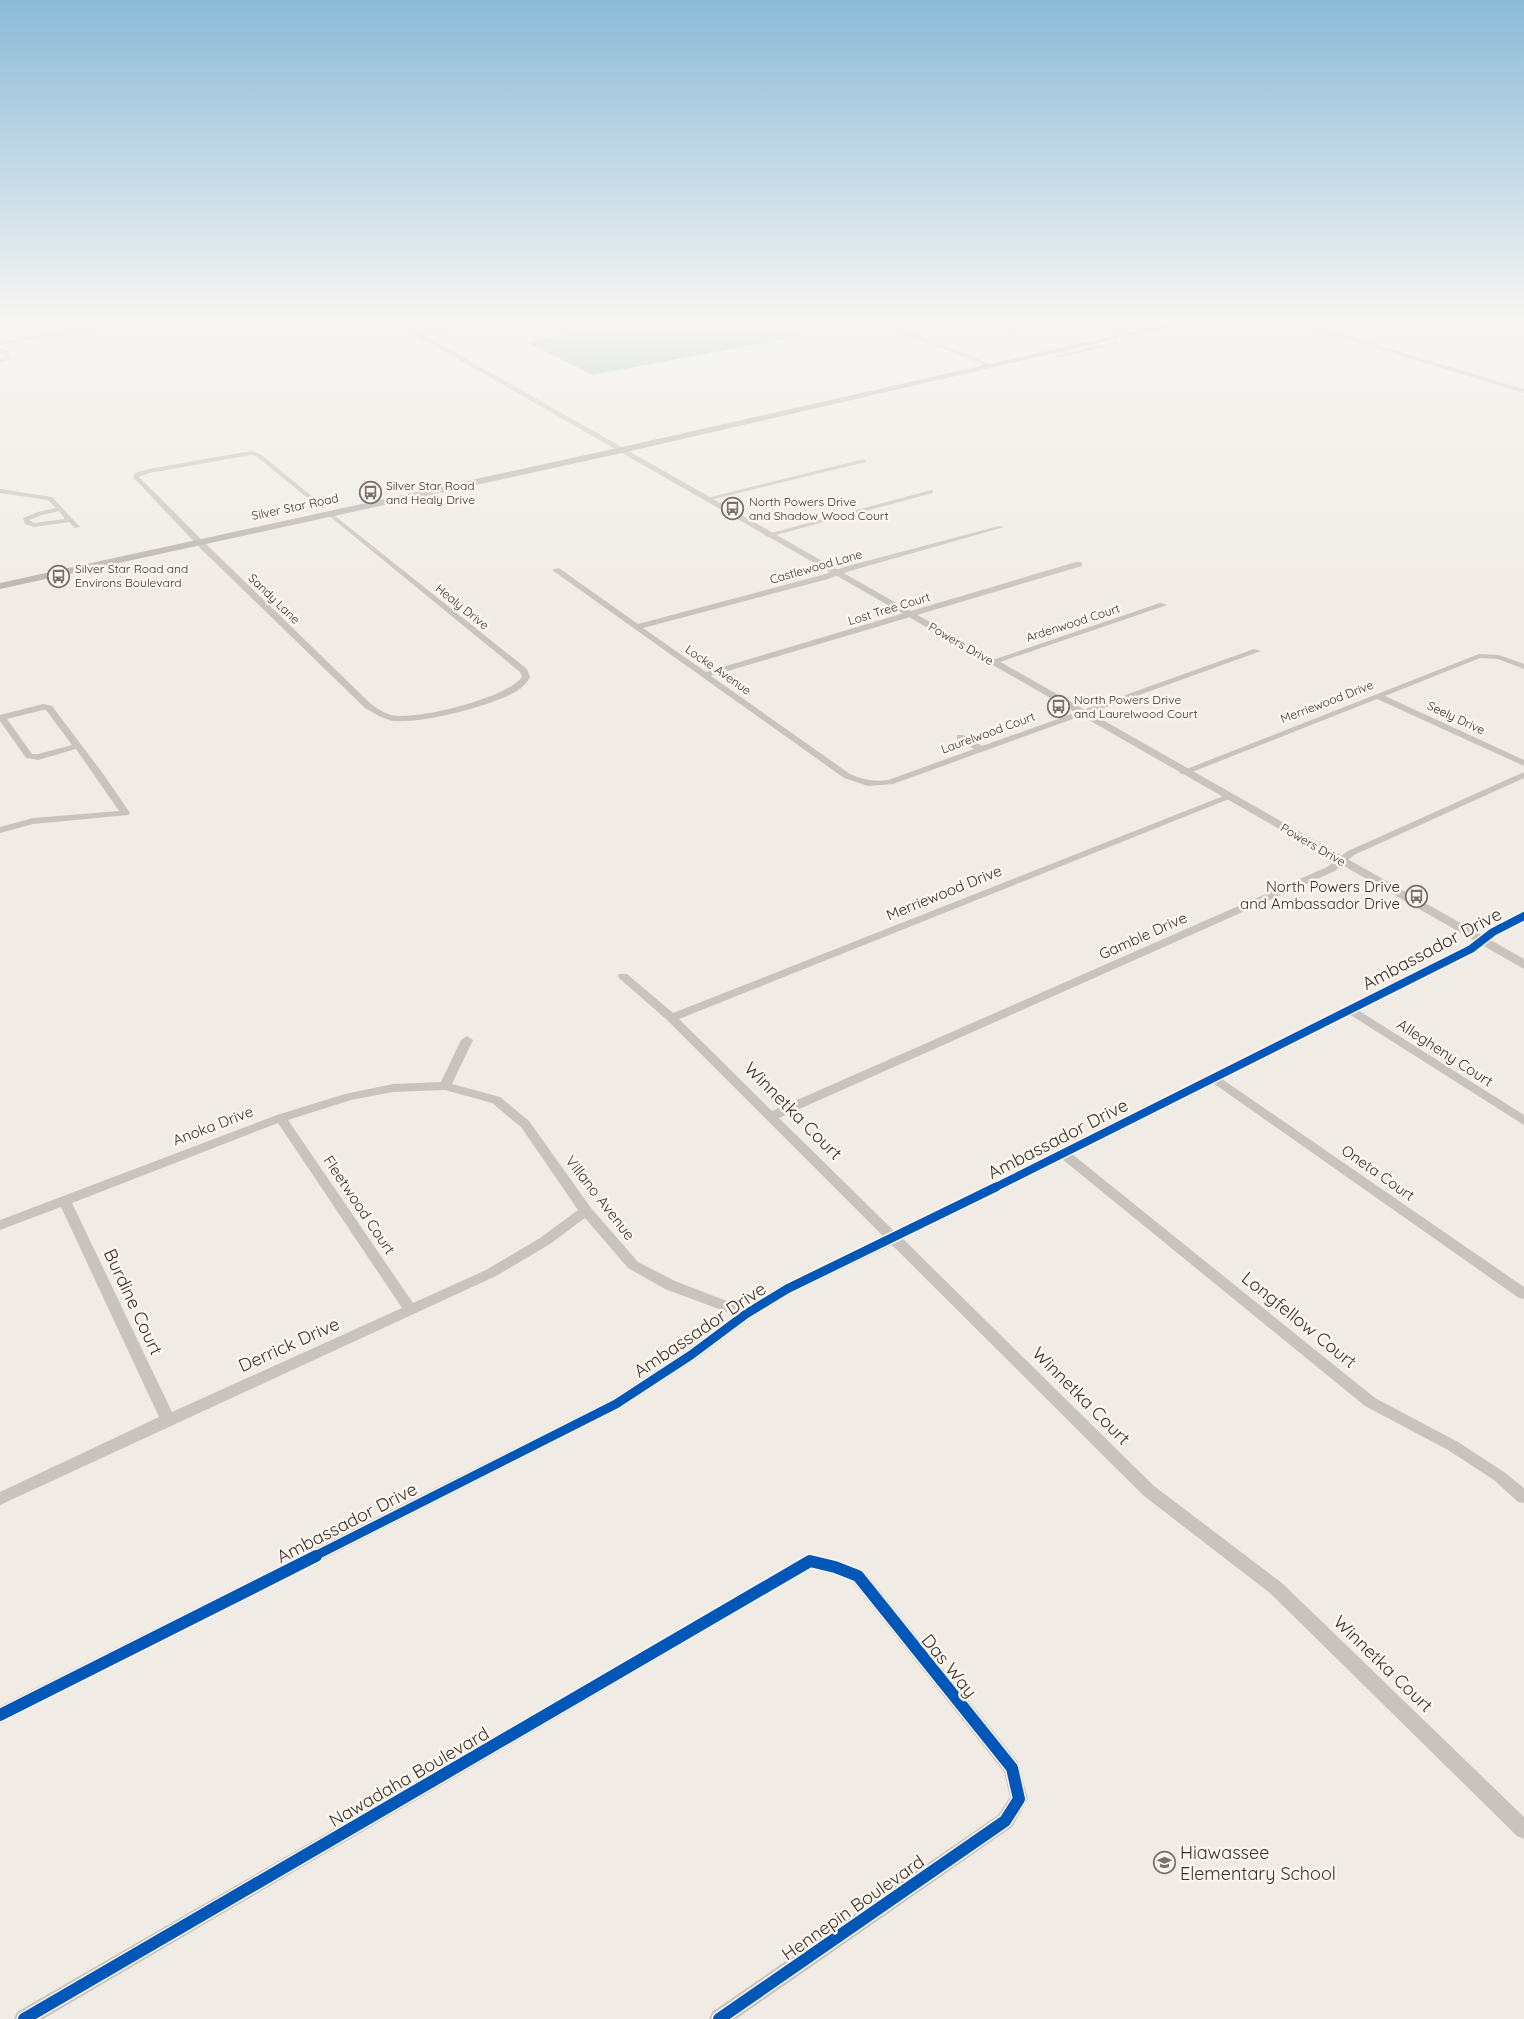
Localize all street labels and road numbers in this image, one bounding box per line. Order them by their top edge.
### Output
street label: Silver Star Road [250,490,340,523]
street label: Castlewood Lane [768,546,864,587]
street label: Sandy Lane [246,570,303,627]
street label: Healy Drive [433,581,492,633]
street label: Lost Tree Court [846,589,932,628]
street label: Ardenwood Court [1024,600,1122,645]
street label: Powers Drive [926,619,997,668]
street label: Locke Avenue [682,641,754,698]
street label: Merriewood Drive [1278,677,1376,726]
street label: Seely Drive [1425,698,1488,738]
street label: Laurelwood Court [939,709,1037,756]
street label: Powers Drive [1278,820,1349,869]
street label: Merriewood Drive [883,861,1004,924]
street label: Ambassador Drive [1358,902,1505,995]
street label: Gamble Drive [1096,908,1190,963]
street label: Allegheny Court [1394,1014,1497,1091]
street label: Winnetka Court [739,1057,847,1165]
street label: Ambassador Drive [984,1093,1132,1184]
street label: Anoka Drive [170,1101,256,1150]
street label: Oneta Court [1338,1140,1419,1205]
street label: Fleetwood Court [319,1152,400,1258]
street label: Villano Avenue [561,1152,639,1244]
street label: Burdine Court [99,1245,168,1359]
street label: Longfellow Court [1237,1266,1361,1373]
street label: Ambassador Drive [629,1277,770,1382]
street label: Derrick Drive [235,1312,343,1377]
street label: Winnetka Court [1027,1342,1135,1450]
street label: Ambassador Drive [273,1477,421,1568]
street label: Winnetka Court [1329,1610,1438,1717]
street label: Das Way [917,1629,982,1702]
street label: Nawadaha Boulevard [325,1721,493,1832]
street label: Hennepin Boulevard [777,1850,928,1965]

